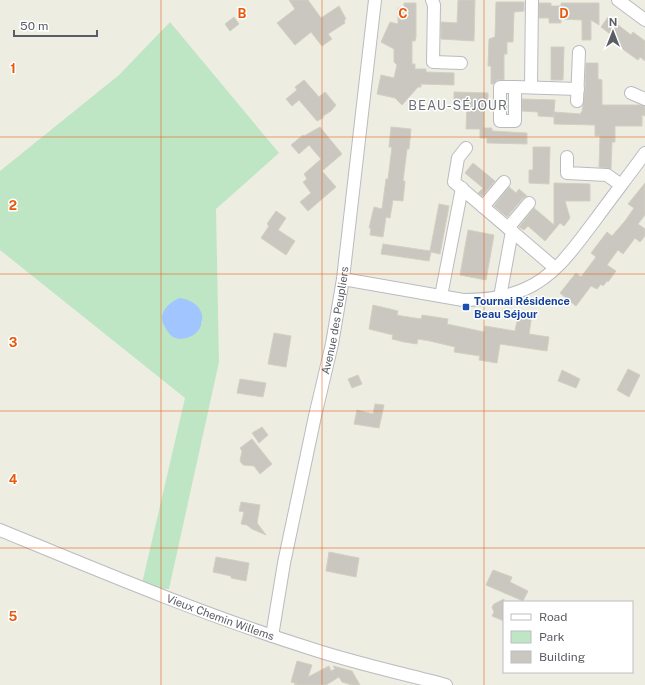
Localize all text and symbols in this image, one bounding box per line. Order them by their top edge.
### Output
text: B [238,6,247,21]
text: C [398,6,408,21]
text: D [559,6,569,21]
scale bar [14,12,97,38]
north arrow [593,12,633,52]
text: N [609,16,617,28]
text: 50 m [20,19,48,33]
text: 1 [10,61,16,76]
district label: BEAU-SÉJOUR [408,97,508,113]
text: 2 [9,198,17,213]
street label: Avenue des Peupliers [319,265,350,376]
place label: Tournai Résidence Beau Séjour [474,295,570,320]
marker: Tournai Résidence Beau Séjour [461,302,471,312]
text: 3 [9,335,18,350]
text: 4 [9,472,18,487]
street label: Vieux Chemin Willems [165,592,276,642]
legend [503,601,633,673]
text: 5 [9,609,18,624]
text: Road [539,610,567,624]
text: Park [539,630,565,644]
text: Building [539,650,585,664]

